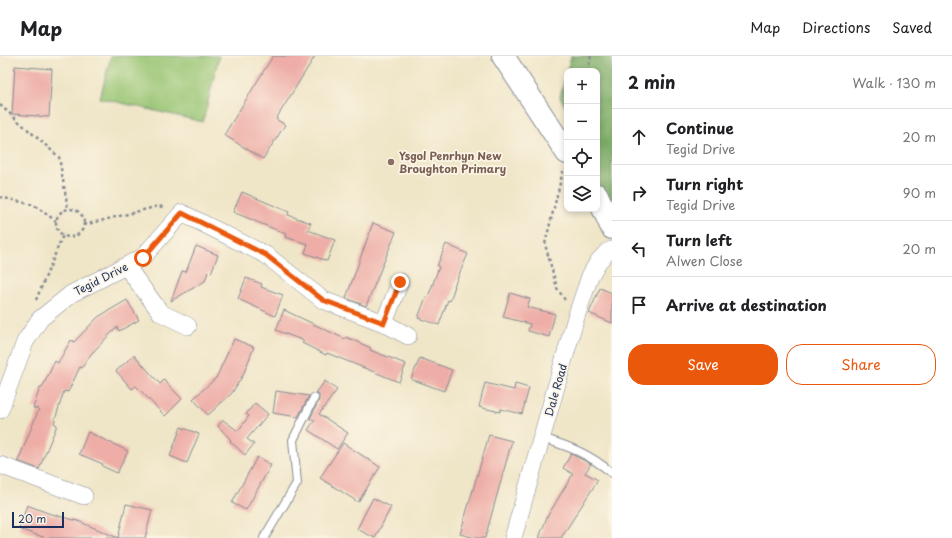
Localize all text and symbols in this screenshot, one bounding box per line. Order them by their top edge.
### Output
text: Map [20,14,62,42]
text: Map [750,17,780,38]
text: Directions [802,17,870,38]
text: Saved [892,17,932,38]
map controls [564,68,600,212]
button: + [564,68,600,104]
text: 2 min [628,69,675,95]
text: Walk · 130 m [853,73,936,92]
button: − [564,104,600,140]
text: Continue [666,116,734,139]
icon: ahead [628,126,650,148]
text: 20 m [902,127,936,146]
text: Tegid Drive [666,139,735,158]
button: locate [564,140,600,176]
place label: Ysgol Penrhyn New Broughton Primary [399,147,506,177]
marker: Ysgol Penrhyn New Broughton Primary [386,157,396,167]
text: Turn right [666,172,743,195]
button: layers [564,176,600,212]
icon: right [628,182,650,204]
text: 90 m [903,183,936,202]
text: Tegid Drive [666,195,735,214]
text: Turn left [666,228,732,251]
icon: left [628,238,650,260]
text: 20 m [902,239,936,258]
route start [134,249,152,267]
text: Alwen Close [666,251,743,270]
street label: Tegid Drive [71,258,131,299]
route end [391,273,409,291]
text: Arrive at destination [666,293,827,316]
icon: arrive [628,294,650,316]
button: Save [628,344,778,385]
button: Share [786,344,936,385]
street label: Dale Road [540,361,571,418]
scale bar [12,510,64,529]
text: 20 m [18,510,46,527]

